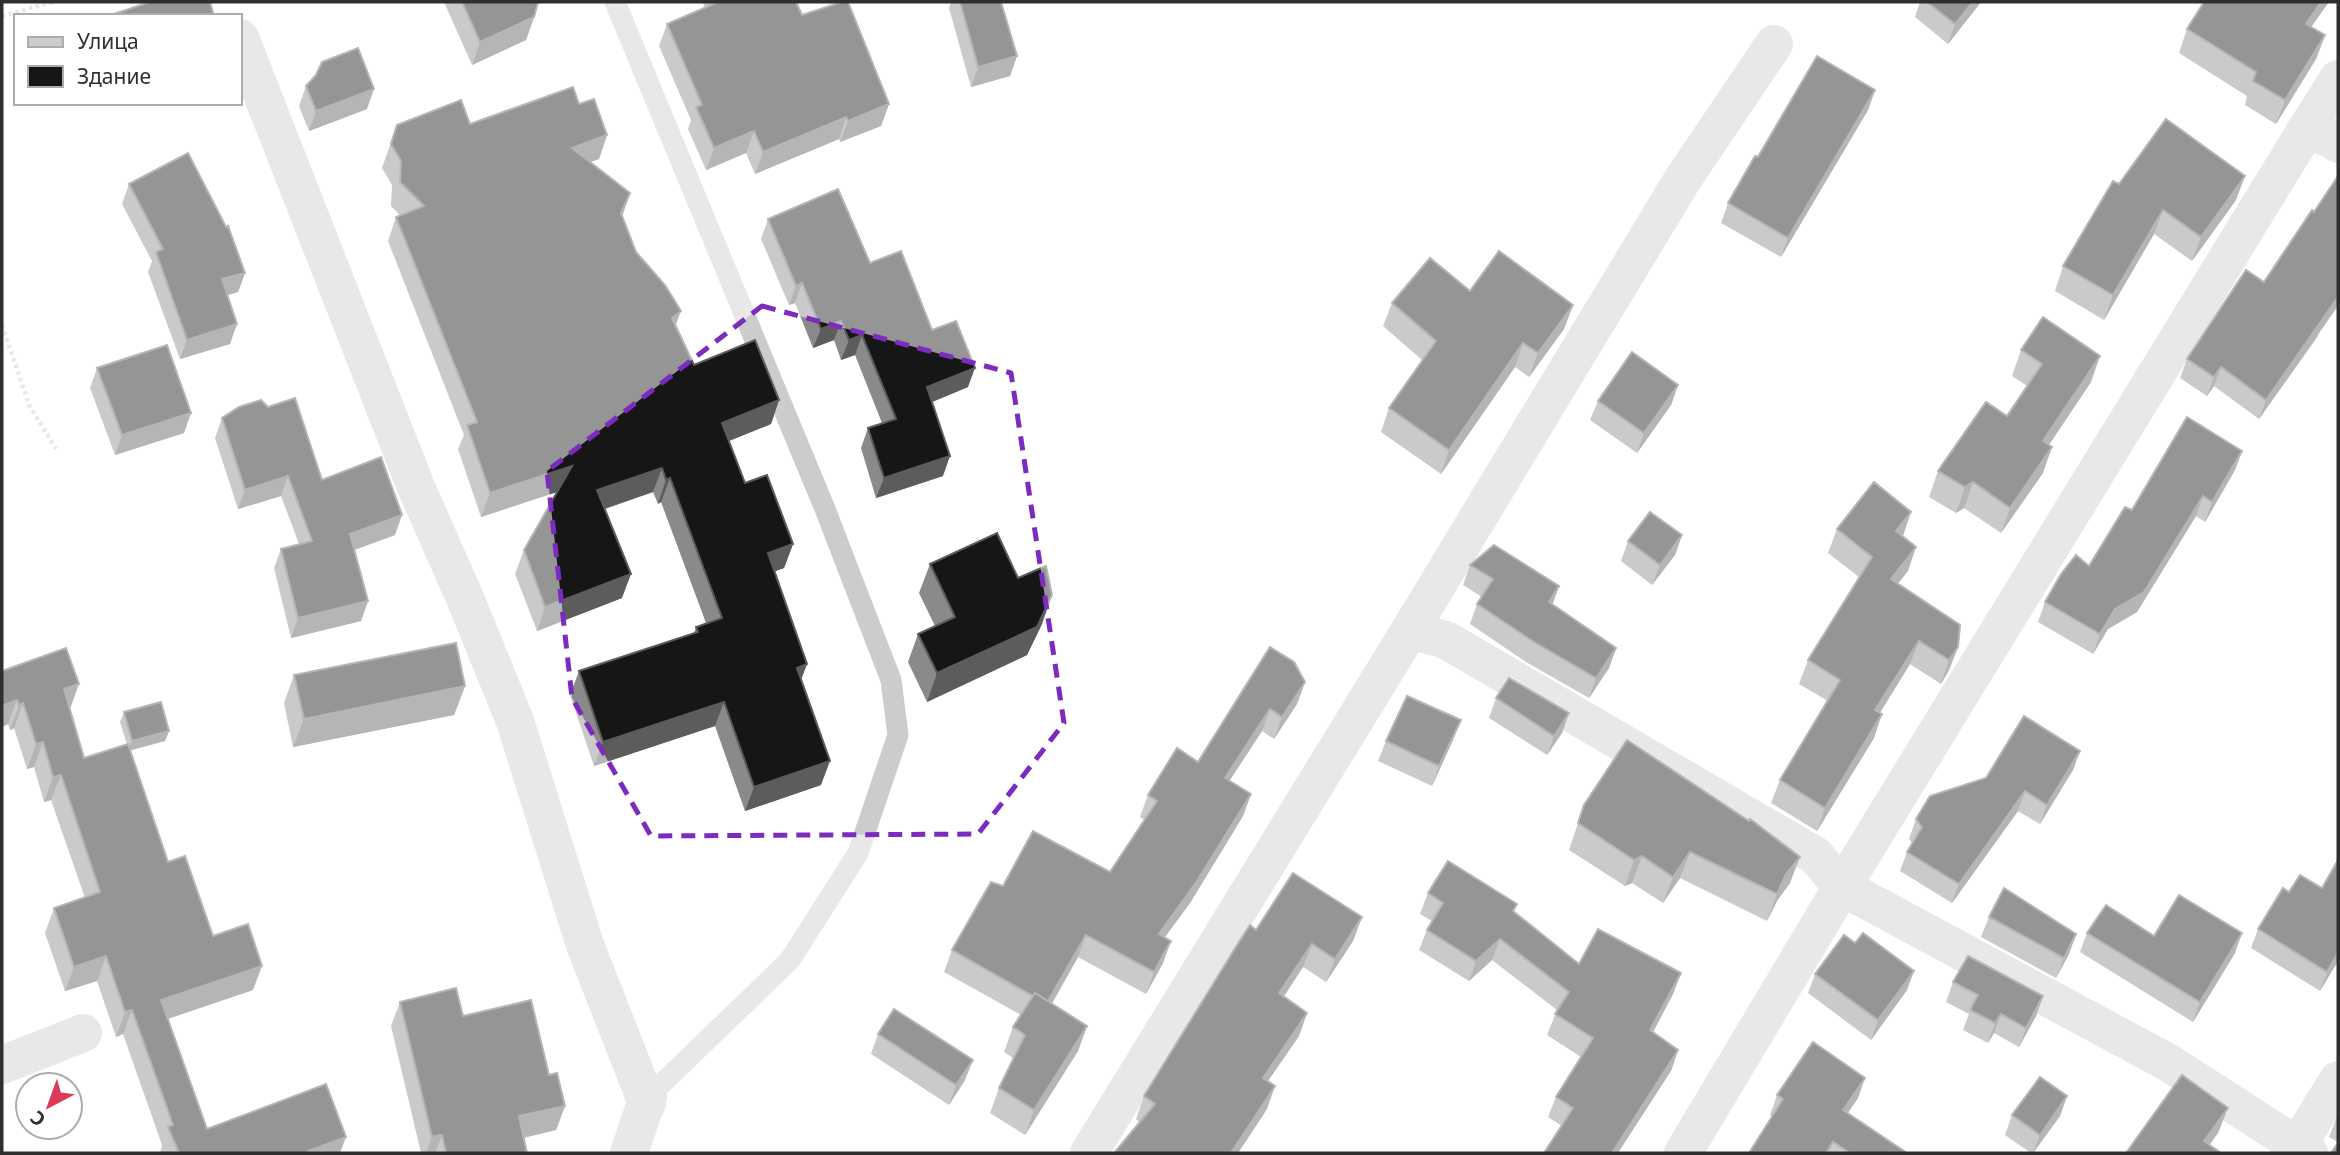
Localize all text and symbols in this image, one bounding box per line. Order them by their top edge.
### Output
legend [14,14,242,105]
text: Улица [77,27,139,55]
text: Здание [77,62,151,90]
north arrow [14,1071,84,1141]
text: С [25,1105,51,1133]

